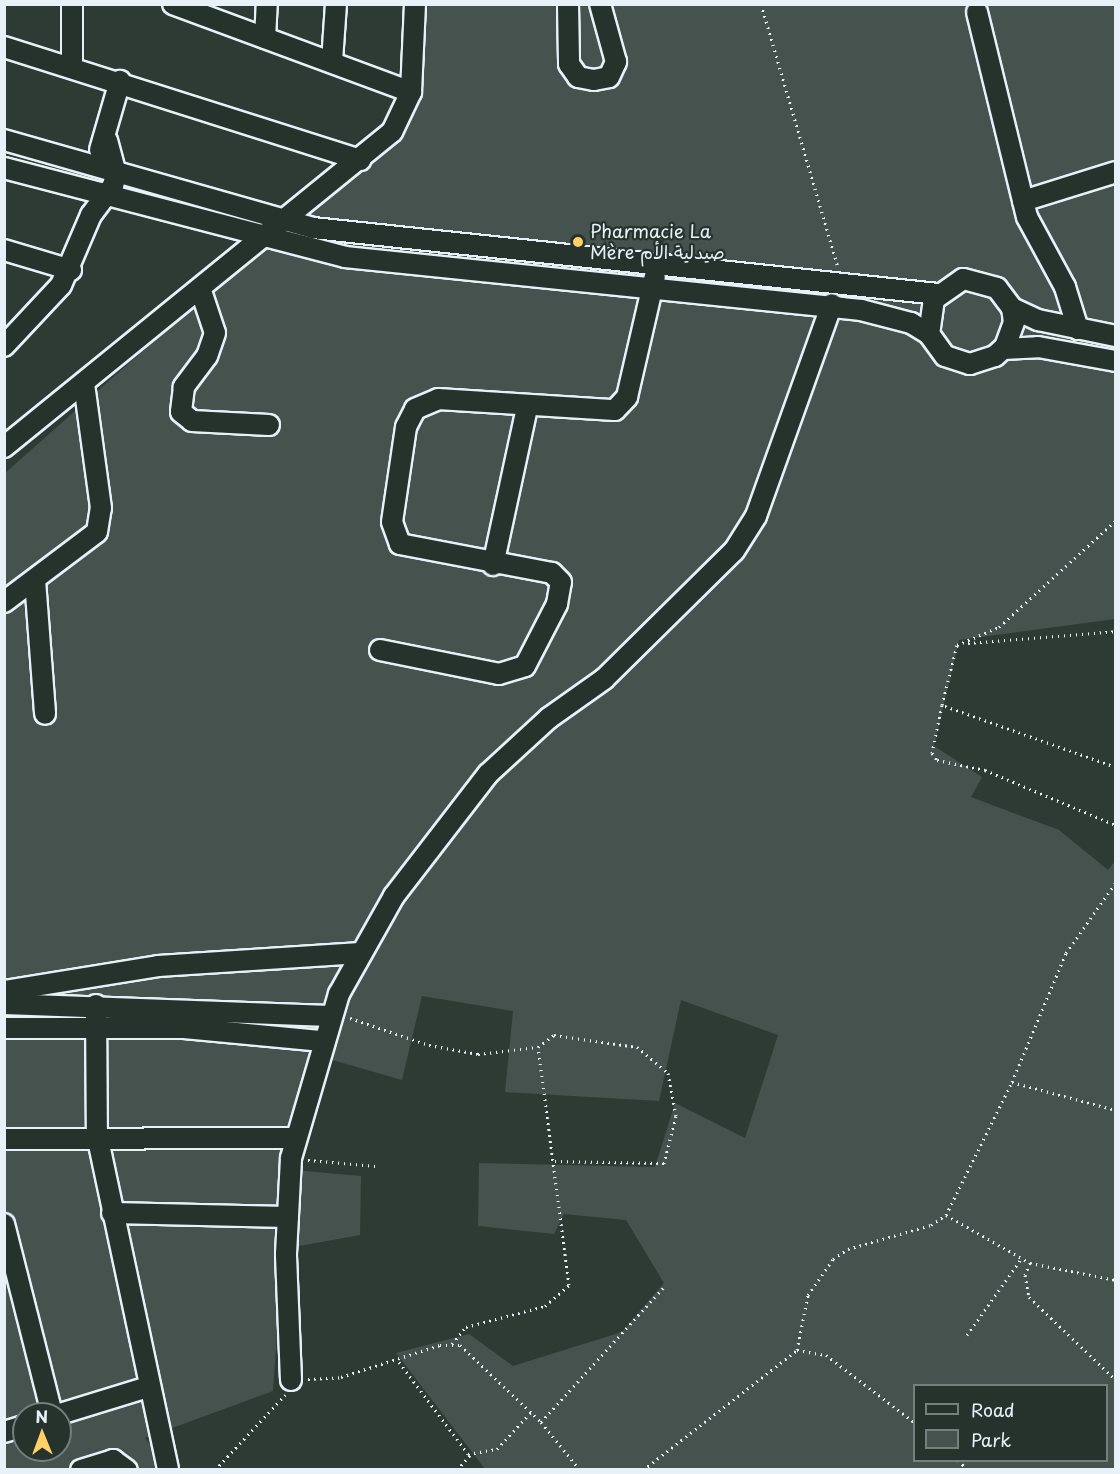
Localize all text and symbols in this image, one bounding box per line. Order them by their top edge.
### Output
place label: Pharmacie La Mère صيدلية الأم [590,221,725,264]
marker: Pharmacie La Mère صيدلية الأم [571,235,585,249]
legend [913,1384,1108,1462]
text: Road [971,1396,1015,1423]
north arrow [12,1402,72,1462]
text: N [35,1404,48,1428]
text: Park [971,1426,1011,1453]

